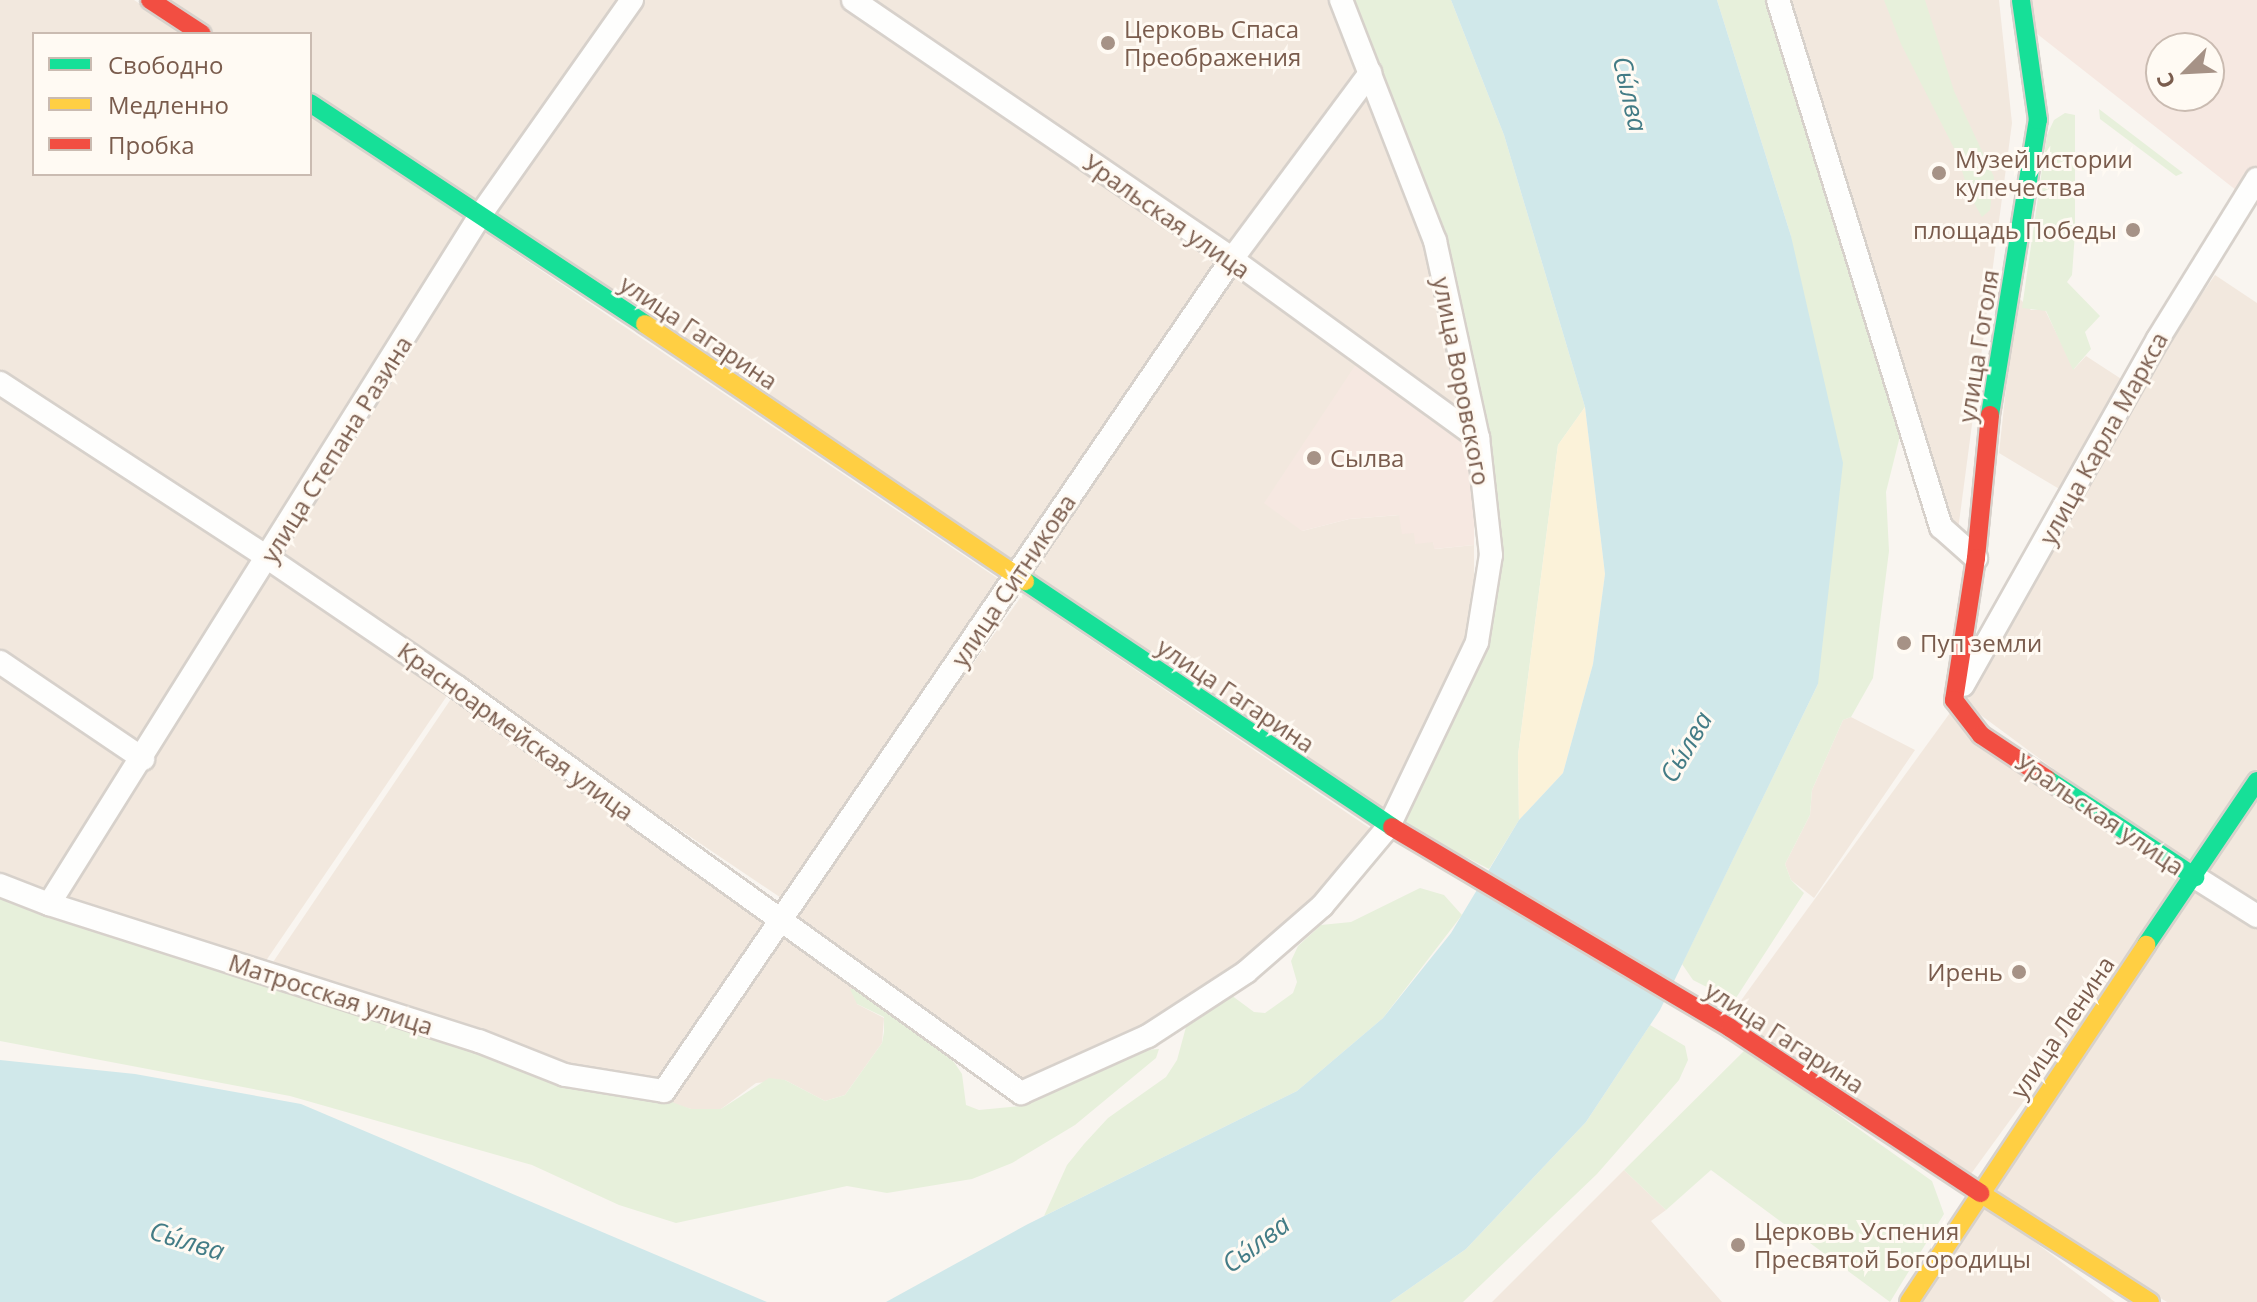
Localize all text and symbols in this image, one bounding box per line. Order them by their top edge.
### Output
place label: Церковь Спаса Преображения [1124,15,1301,71]
legend [32,32,312,176]
north arrow [2145,32,2225,112]
marker: Церковь Спаса Преображения [1099,34,1117,52]
text: Свободно [108,48,223,81]
water label: Сы́лва [1606,53,1654,135]
text: С [2148,68,2181,93]
text: Медленно [108,88,229,121]
text: Пробка [108,128,195,161]
place label: Музей истории купечества [1955,145,2133,201]
street label: Уральская улица [1078,148,1256,284]
marker: Музей истории купечества [1930,164,1948,182]
place label: площадь Победы [1913,216,2117,244]
marker: площадь Победы [2124,221,2142,239]
street label: улица Гоголя [1952,268,2004,424]
street label: улица Гагарина [615,269,783,395]
street label: улица Воровского [1428,274,1496,488]
street label: улица Карла Маркса [2033,327,2173,549]
street label: улица Степана Разина [254,330,418,568]
place label: Сылва [1330,444,1404,472]
marker: Сылва [1305,449,1323,467]
street label: улица Ситникова [945,488,1081,672]
place label: Пуп земли [1920,629,2042,657]
street label: улица Гагарина [1152,632,1320,758]
marker: Пуп земли [1895,634,1913,652]
street label: Красноармейская улица [393,636,639,826]
water label: Сы́лва [1653,706,1719,788]
street label: Уральская улица [2010,747,2190,881]
street label: Матросская улица [225,947,437,1041]
street label: улица Ленина [2004,951,2120,1103]
place label: Ирень [1927,958,2003,986]
marker: Ирень [2010,963,2028,981]
street label: улица Гагарина [1700,975,1870,1099]
water label: Сы́лва [1216,1208,1296,1280]
water label: Сы́лва [146,1215,228,1267]
place label: Церковь Успения Пресвятой Богородицы [1754,1217,2031,1273]
marker: Церковь Успения Пресвятой Богородицы [1729,1236,1747,1254]

